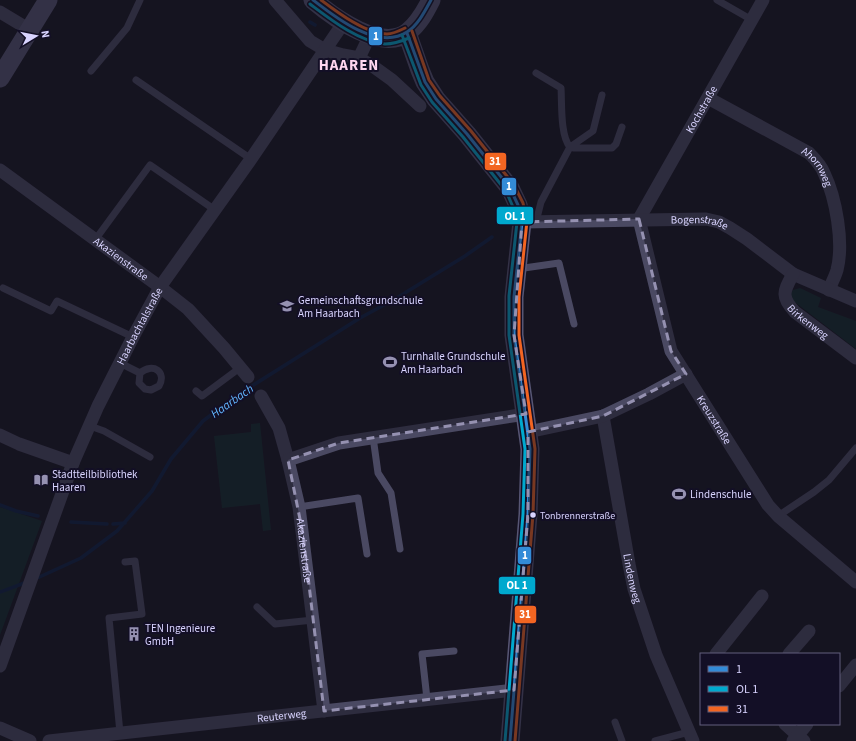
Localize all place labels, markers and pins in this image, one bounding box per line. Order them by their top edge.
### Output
place label: Gemeinschaftsgrundschule Am Haarbach [298,293,424,321]
school or university icon: Gemeinschaftsgrundschule Am Haarbach [279,298,295,314]
place label: Turnhalle Grundschule Am Haarbach [401,349,506,377]
sports icon: Turnhalle Grundschule Am Haarbach [382,354,398,370]
place label: Stadtteilbibliothek Haaren [52,467,138,495]
library icon: Stadtteilbibliothek Haaren [33,472,49,488]
sports icon: Lindenschule [671,486,687,502]
place label: Lindenschule [690,487,752,502]
place label: Tonbrennerstraße [540,509,615,523]
marker: Tonbrennerstraße [528,510,538,520]
place label: TEN Ingenieure GmbH [145,621,216,649]
building icon: TEN Ingenieure GmbH [126,626,142,642]

